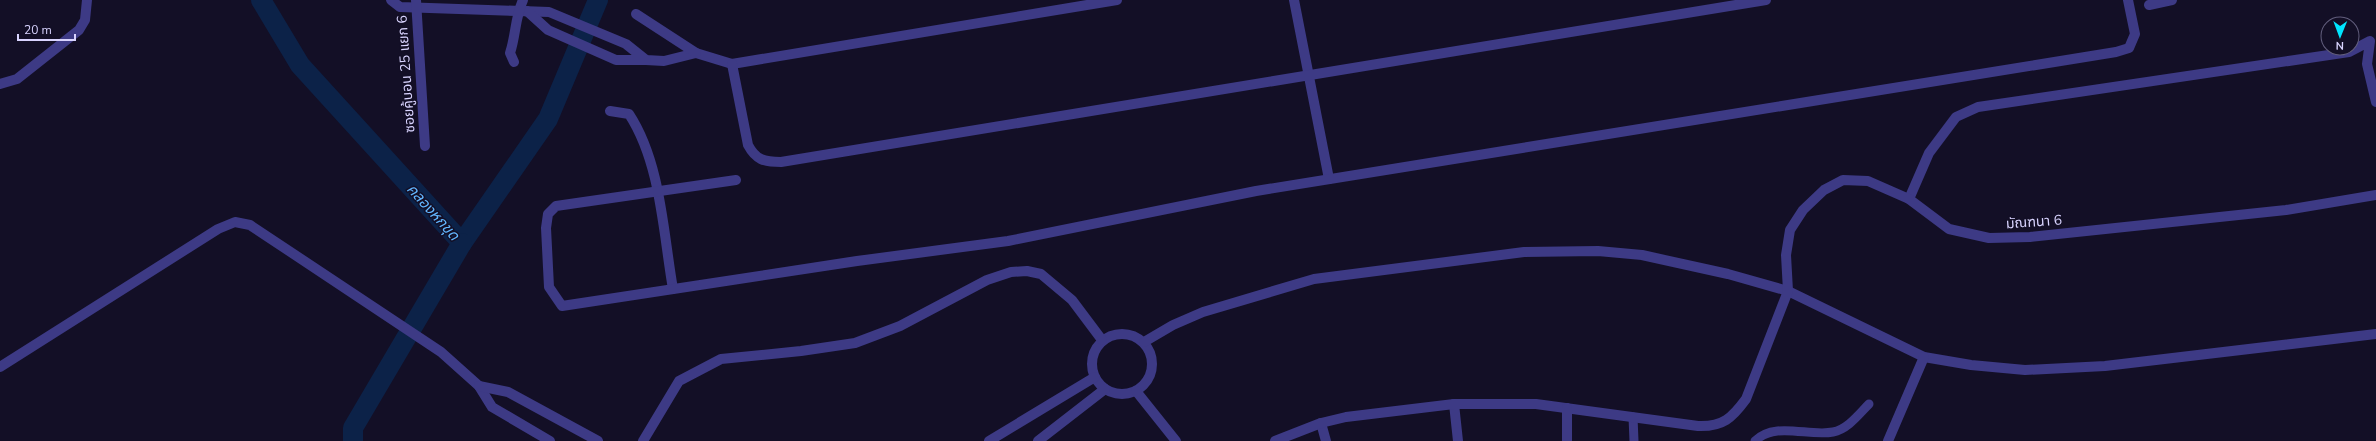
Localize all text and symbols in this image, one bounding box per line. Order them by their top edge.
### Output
street label: ซอยคู้บอน 25 แยก 6 [392,14,420,134]
scale bar [18,16,75,42]
north arrow [2320,16,2360,56]
text: 20 m [24,22,52,38]
text: N [2336,38,2344,53]
water label: คลองหกขุด [402,179,464,245]
street label: มัณฑนา 6 [2005,211,2063,233]

